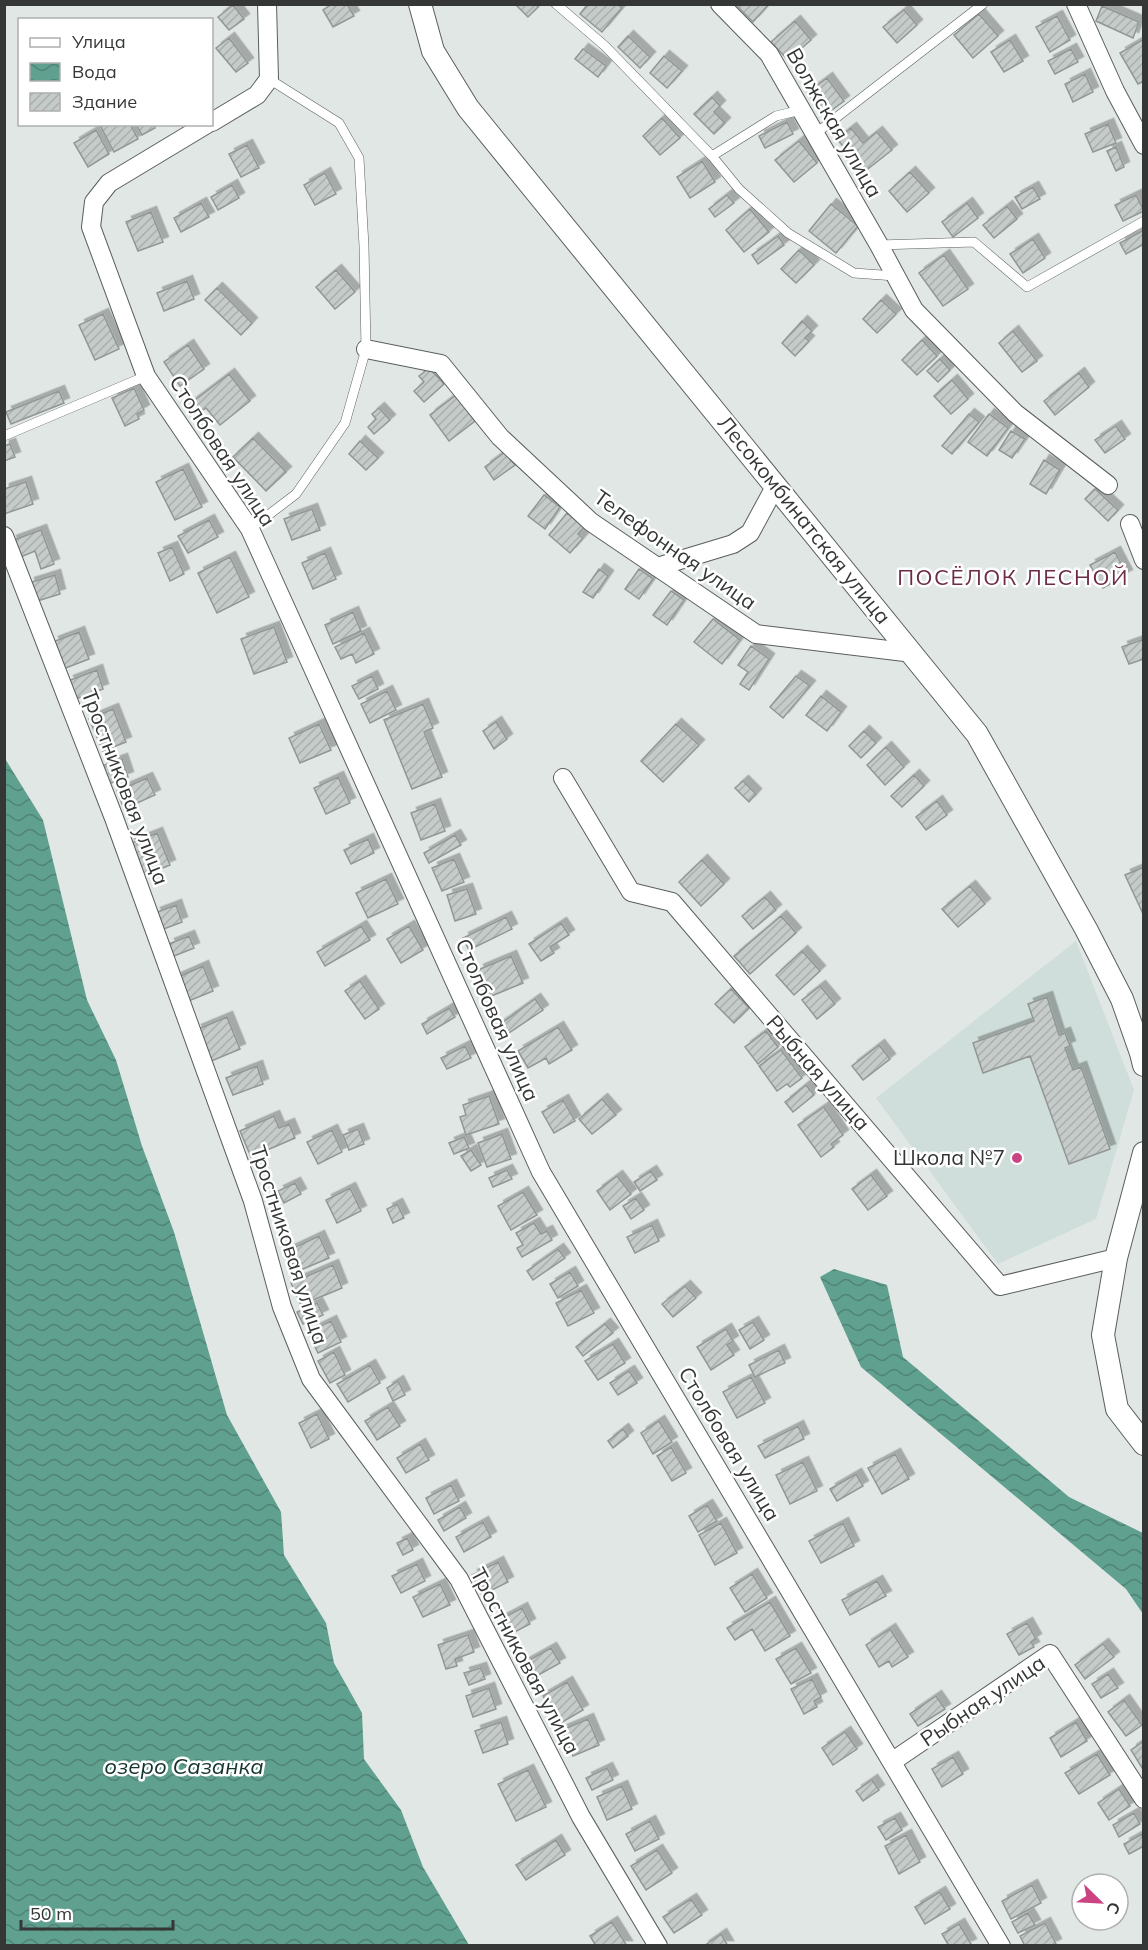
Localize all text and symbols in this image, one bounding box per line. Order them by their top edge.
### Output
legend [18,18,213,126]
text: Улица [71,30,126,53]
street label: Волжская улица [781,43,888,202]
text: Вода [72,60,117,83]
text: Здание [72,90,137,113]
street label: Столбовая улица [164,370,281,531]
street label: Лесокомбинатская улица [713,410,897,629]
street label: Телефонная улица [589,483,762,615]
district label: ПОСЁЛОК ЛЕСНОЙ [897,563,1129,591]
street label: Тростниковая улица [77,685,175,888]
street label: Столбовая улица [450,934,545,1105]
street label: Рыбная улица [761,1009,876,1136]
street label: Тростниковая улица [246,1142,334,1347]
place label: Школа №7 [893,1144,1005,1170]
marker: Школа №7 [1010,1151,1024,1165]
street label: Столбовая улица [674,1362,786,1525]
street label: Тростниковая улица [466,1563,586,1758]
street label: Рыбная улица [915,1649,1050,1751]
water label: озеро Сазанка [104,1752,264,1780]
north arrow [1070,1872,1130,1932]
scale bar [21,1893,172,1931]
text: С [1102,1899,1125,1917]
text: 50 m [30,1902,72,1925]

